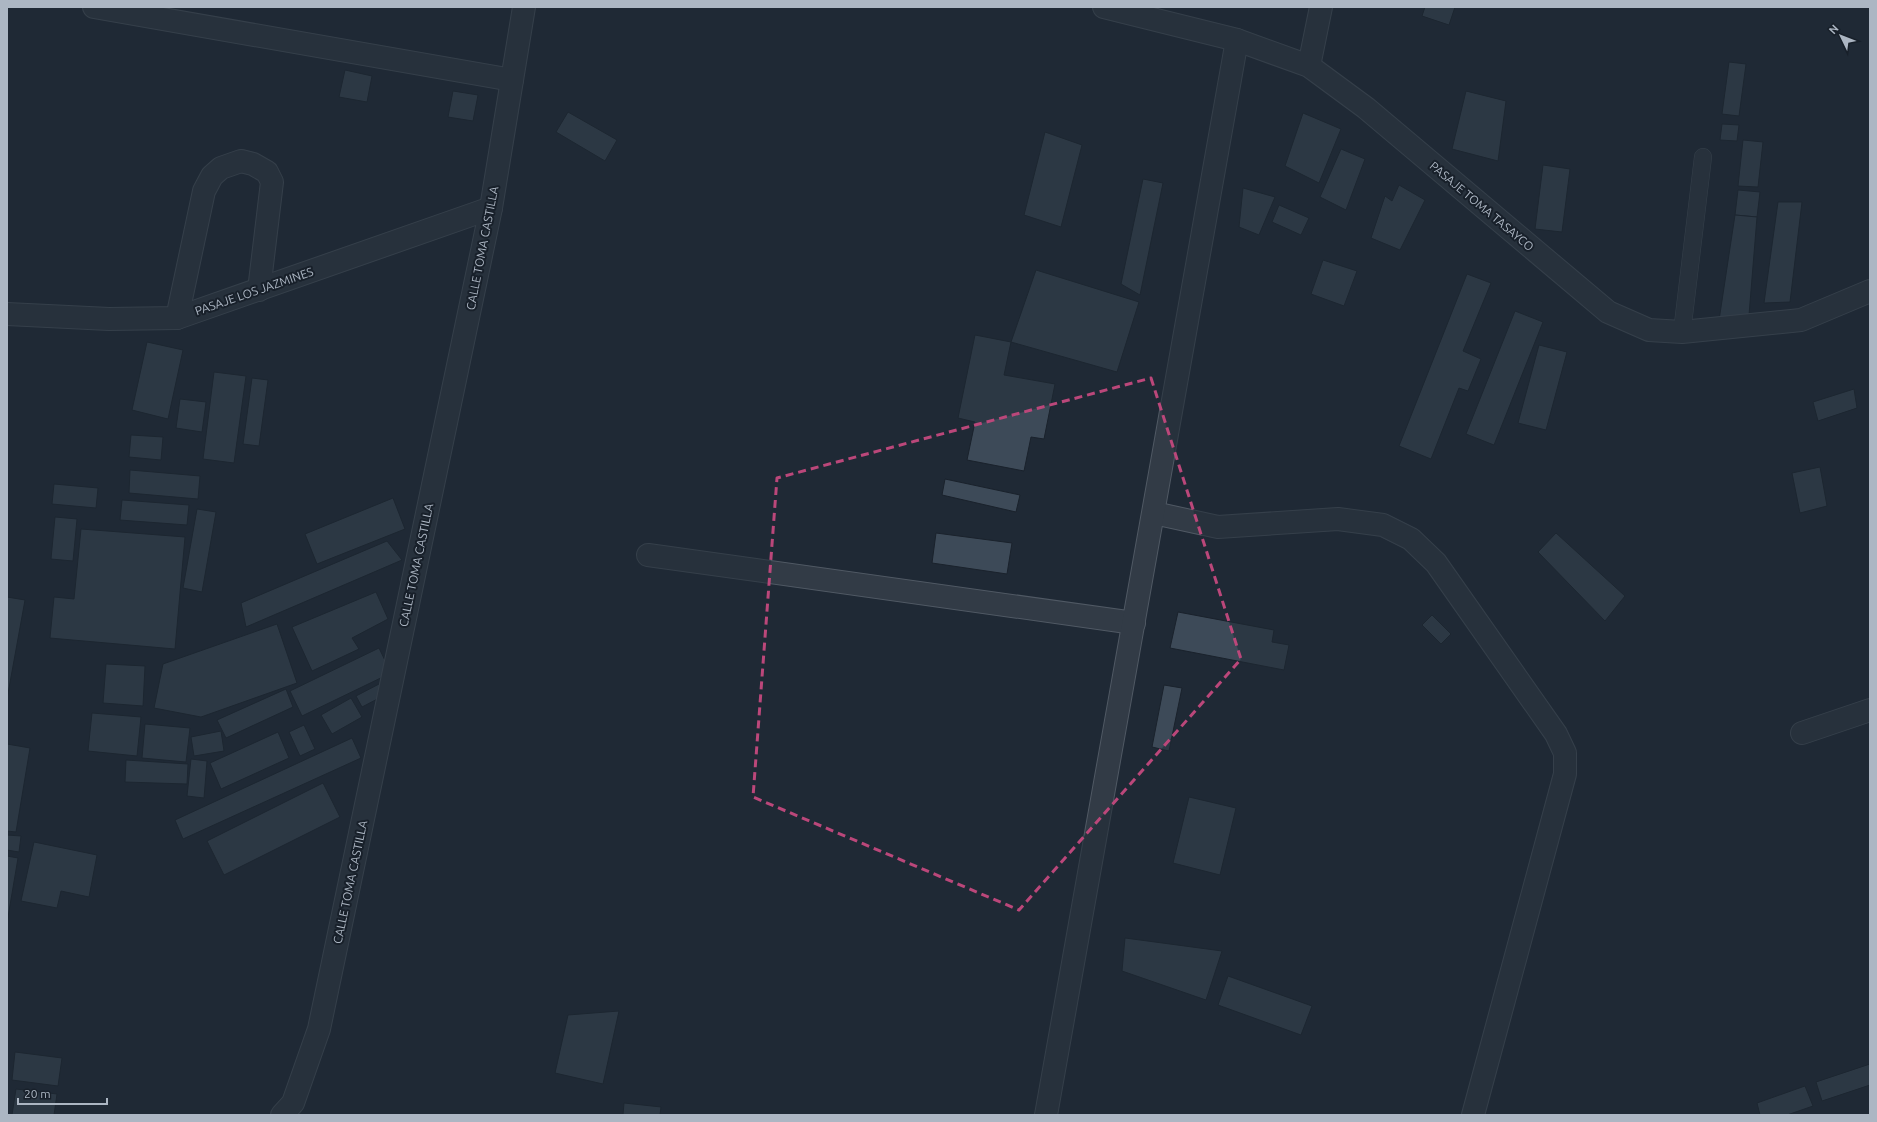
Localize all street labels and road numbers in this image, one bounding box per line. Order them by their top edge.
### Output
street label: PASAJE TOMA TASAYCO [1427,159,1537,253]
street label: CALLE TOMA CASTILLA [464,185,500,311]
street label: PASAJE LOS JAZMINES [193,265,315,317]
street label: CALLE TOMA CASTILLA [397,502,435,628]
street label: CALLE TOMA CASTILLA [331,819,369,945]

